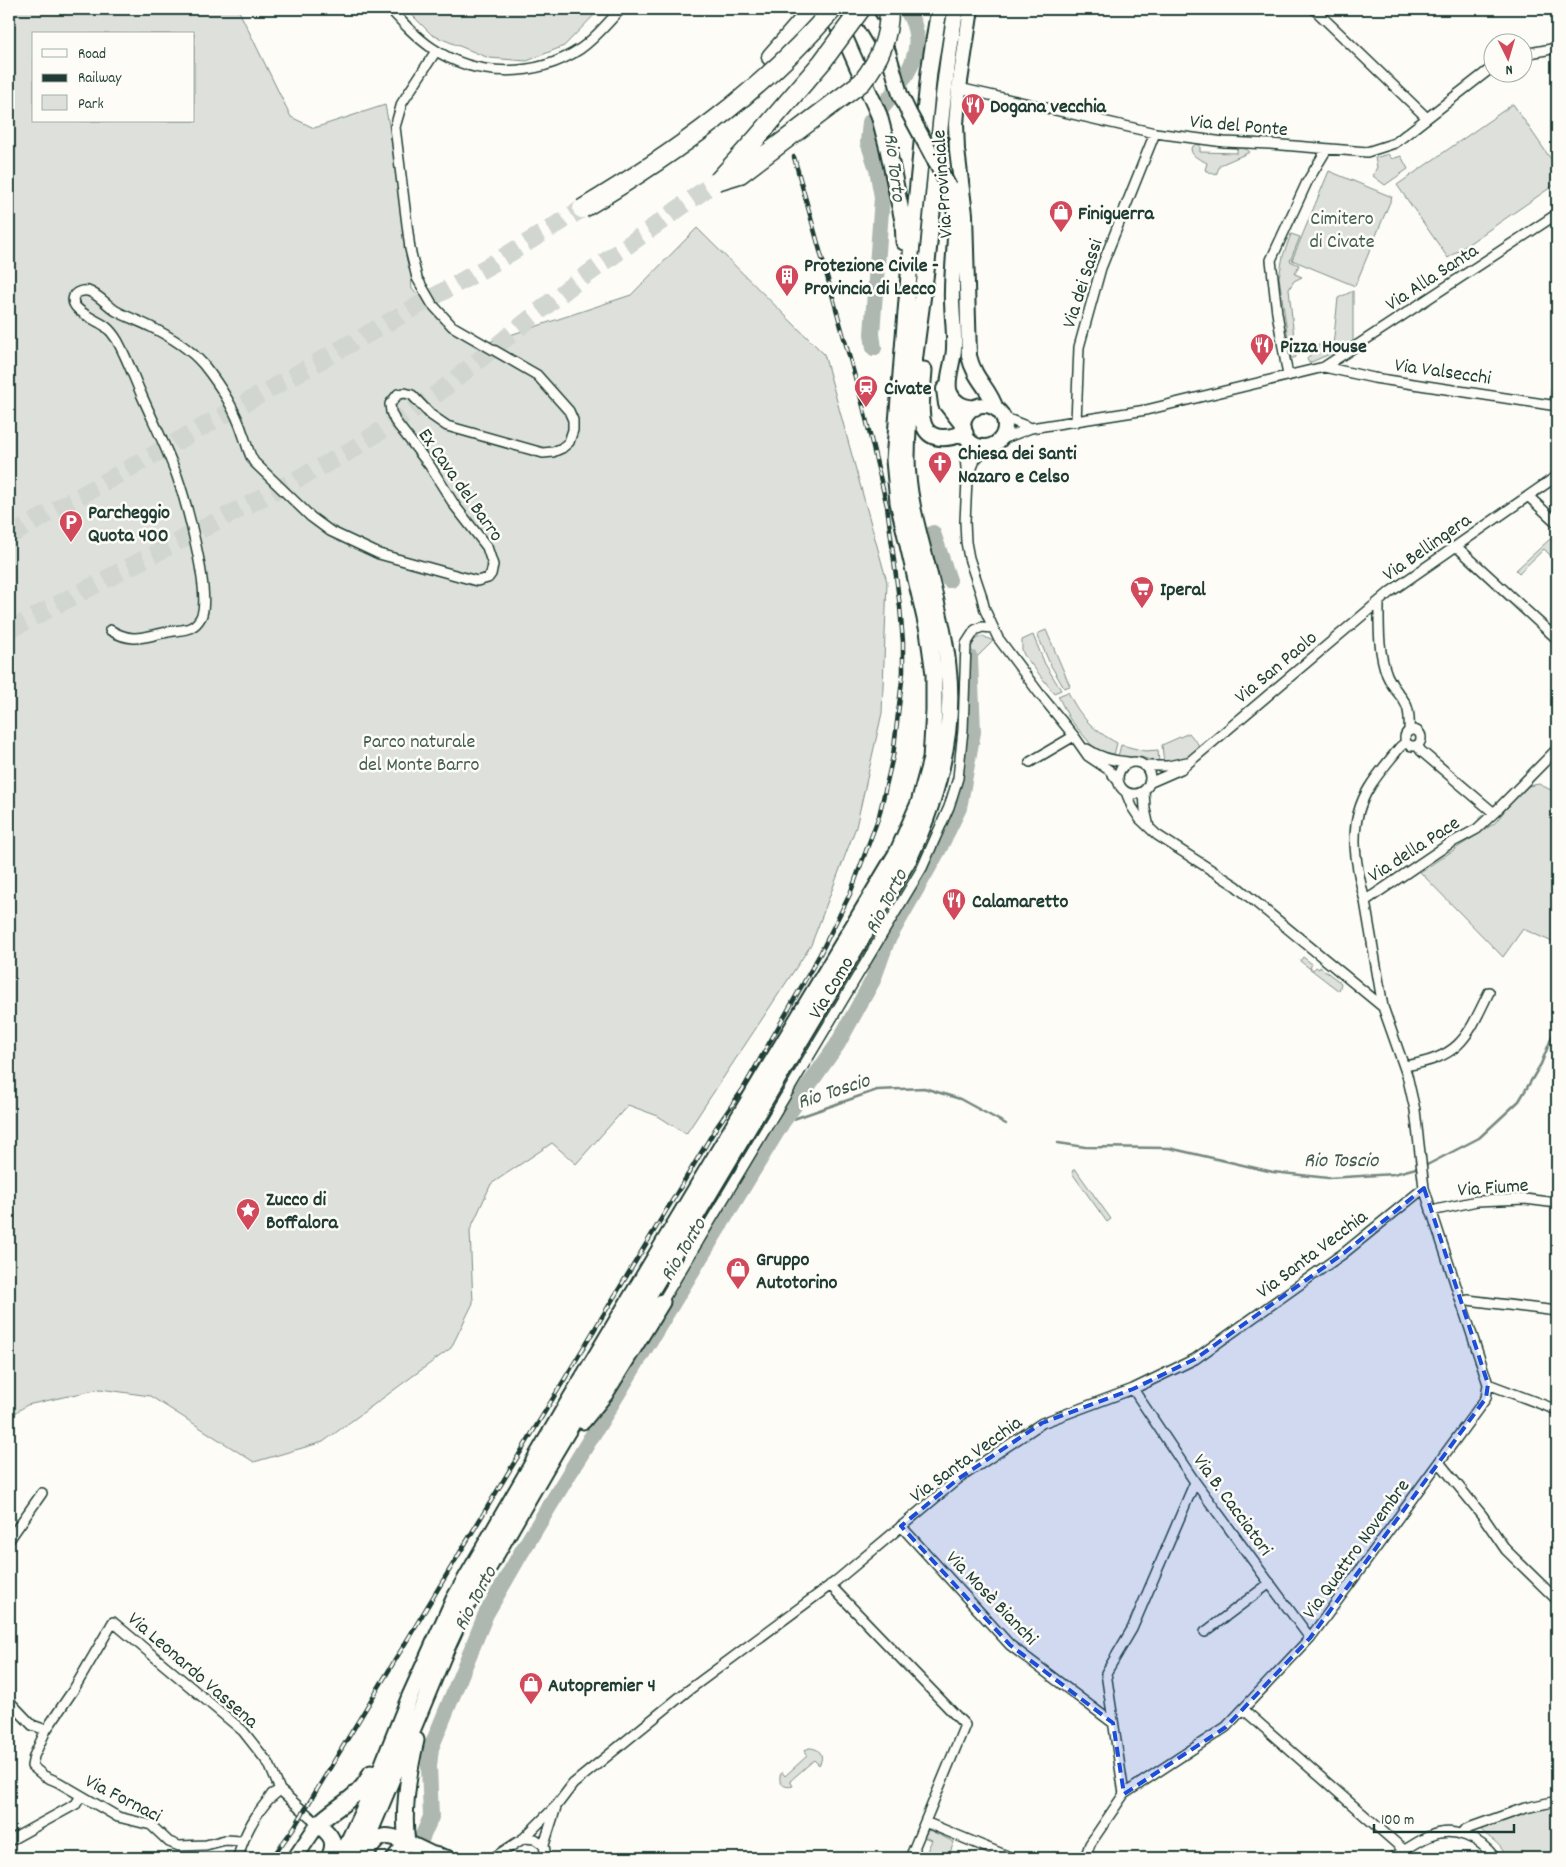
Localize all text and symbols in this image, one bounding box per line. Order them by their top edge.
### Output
legend [32,32,195,122]
north arrow [1484,32,1534,82]
text: Road [78,44,106,66]
text: N [1505,59,1513,79]
text: Railway [78,68,122,90]
restaurant icon: Dogana vecchia [960,92,986,126]
text: Park [78,94,104,116]
place label: Dogana vecchia [990,94,1107,122]
street label: Via del Ponte [1189,109,1289,145]
street label: Via Provinciale [926,128,962,239]
water label: Rio Torto [874,131,912,205]
shop icon: Finiguerra [1048,199,1074,233]
place label: Finiguerra [1078,201,1155,229]
park label: Cimitero di Civate [1309,206,1375,257]
street label: Via dei Sassi [1056,235,1112,332]
street label: Via Alla Santa [1381,238,1485,319]
place label: Protezione Civile - Provincia di Lecco [804,253,939,304]
building icon: Protezione Civile - Provincia di Lecco [774,263,800,297]
restaurant icon: Pizza House [1249,332,1275,366]
place label: Pizza House [1280,334,1367,362]
street label: Via Valsecchi [1393,352,1493,394]
station icon: Civate [853,374,879,408]
place label: Civate [884,376,932,404]
street label: Ex Cava del Barro [410,423,509,548]
place label: Chiesa dei Santi Nazaro e Celso [958,441,1077,492]
church icon: Chiesa dei Santi Nazaro e Celso [927,450,953,484]
place label: Parcheggio Quota 400 [88,500,170,551]
street label: Via Bellingera [1378,507,1478,589]
parking icon: Parcheggio Quota 400 [58,509,84,543]
supermarket icon: Iperal [1129,575,1155,609]
place label: Iperal [1160,577,1206,605]
street label: Via San Paolo [1230,625,1324,711]
park label: Parco naturale del Monte Barro [359,729,479,780]
street label: Via della Pace [1363,810,1466,891]
water label: Rio Torto [859,863,917,940]
restaurant icon: Calamaretto [941,887,967,921]
place label: Calamaretto [972,889,1068,917]
street label: Via Como [803,952,862,1025]
water label: Rio Toscio [794,1067,876,1119]
water label: Rio Toscio [1304,1147,1380,1177]
street label: Via Fiume [1457,1173,1530,1205]
place label: Zucco di Boffalora [266,1187,338,1238]
place icon: Zucco di Boffalora [235,1197,261,1231]
street label: Via Santa Vecchia [1251,1204,1375,1307]
water label: Rio Torto [654,1212,716,1288]
place label: Gruppo Autotorino [756,1247,837,1298]
shop icon: Gruppo Autotorino [725,1256,751,1290]
street label: Via Santa Vecchia [905,1410,1029,1511]
street label: Via B. Cacciatori [1185,1449,1278,1563]
street label: Via Quattro Novembre [1297,1474,1418,1626]
street label: Via Mosè Bianchi [938,1545,1044,1653]
water label: Rio Torto [447,1560,507,1637]
street label: Via Leonardo Vassena [120,1606,264,1736]
shop icon: Autopremier 4 [518,1671,544,1705]
place label: Autopremier 4 [548,1673,656,1701]
street label: Via Fornaci [79,1768,166,1831]
scale bar [1374,1802,1514,1834]
text: 100 m [1381,1810,1414,1832]

